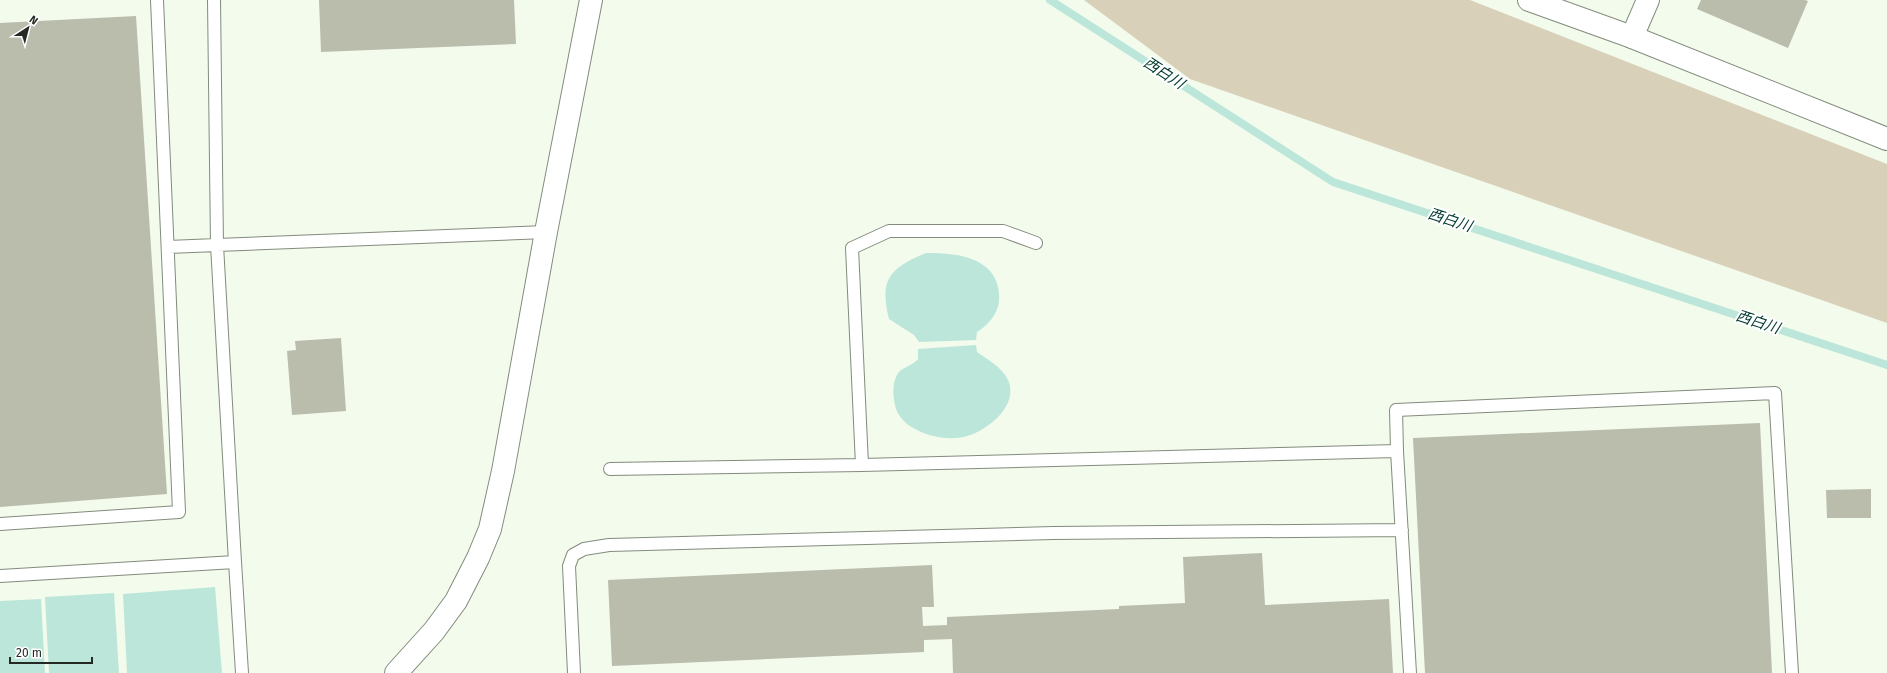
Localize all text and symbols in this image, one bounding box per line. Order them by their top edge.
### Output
north arrow [8,8,48,48]
text: N [27,13,40,28]
water label: 西白川 [1140,53,1189,94]
water label: 西白川 [1426,204,1476,236]
water label: 西白川 [1734,306,1784,338]
scale bar [10,639,92,665]
text: 20 m [16,646,42,660]

